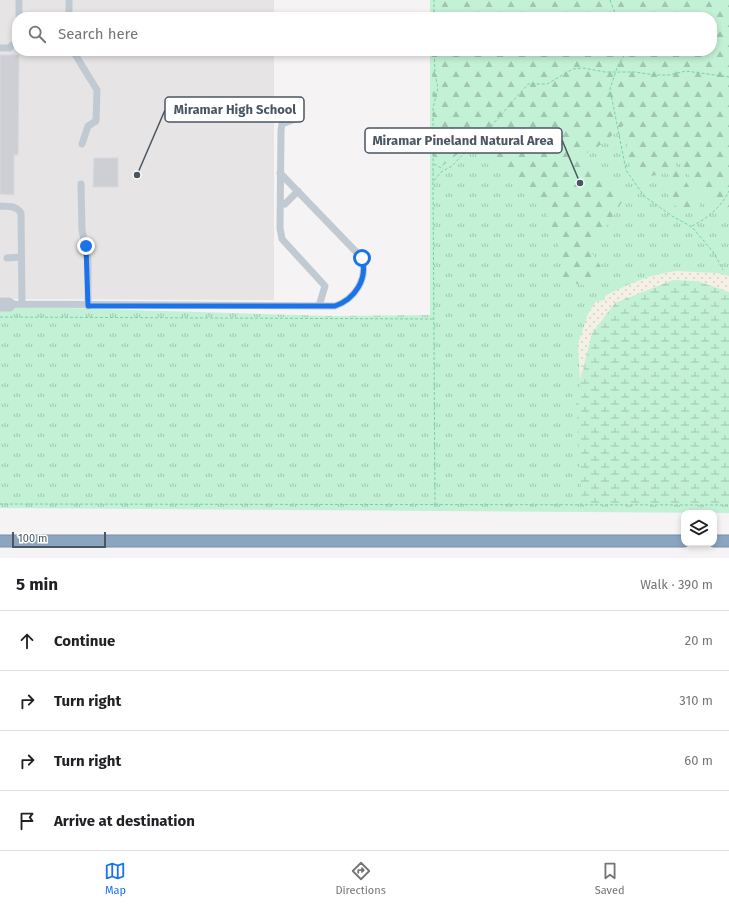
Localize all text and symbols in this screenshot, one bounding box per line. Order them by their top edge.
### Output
search box [12,12,717,56]
icon: search [26,23,48,45]
text: Search here [58,25,138,43]
callout: Miramar High School [165,97,304,122]
text: Miramar High School [174,102,296,117]
callout: Miramar Pineland Natural Area [365,128,562,153]
text: Miramar Pineland Natural Area [372,133,554,148]
route end [77,237,95,255]
route start [353,249,371,267]
map controls [681,510,717,546]
button: layers [681,510,717,546]
scale bar [12,530,106,549]
text: 100 m [18,532,47,545]
text: 5 min [16,574,58,595]
text: Walk · 390 m [640,577,713,592]
icon: ahead [16,630,38,652]
text: Continue [54,632,115,650]
text: 20 m [685,633,713,648]
icon: right [16,690,38,712]
text: Turn right [54,692,121,710]
text: 310 m [679,693,713,708]
icon: right [16,750,38,772]
text: Turn right [54,752,121,770]
text: 60 m [684,753,713,768]
icon: arrive [16,810,38,832]
text: Arrive at destination [54,812,195,830]
tab: Map [104,860,126,897]
tab: Directions [335,860,386,897]
tab: Saved [595,860,625,897]

